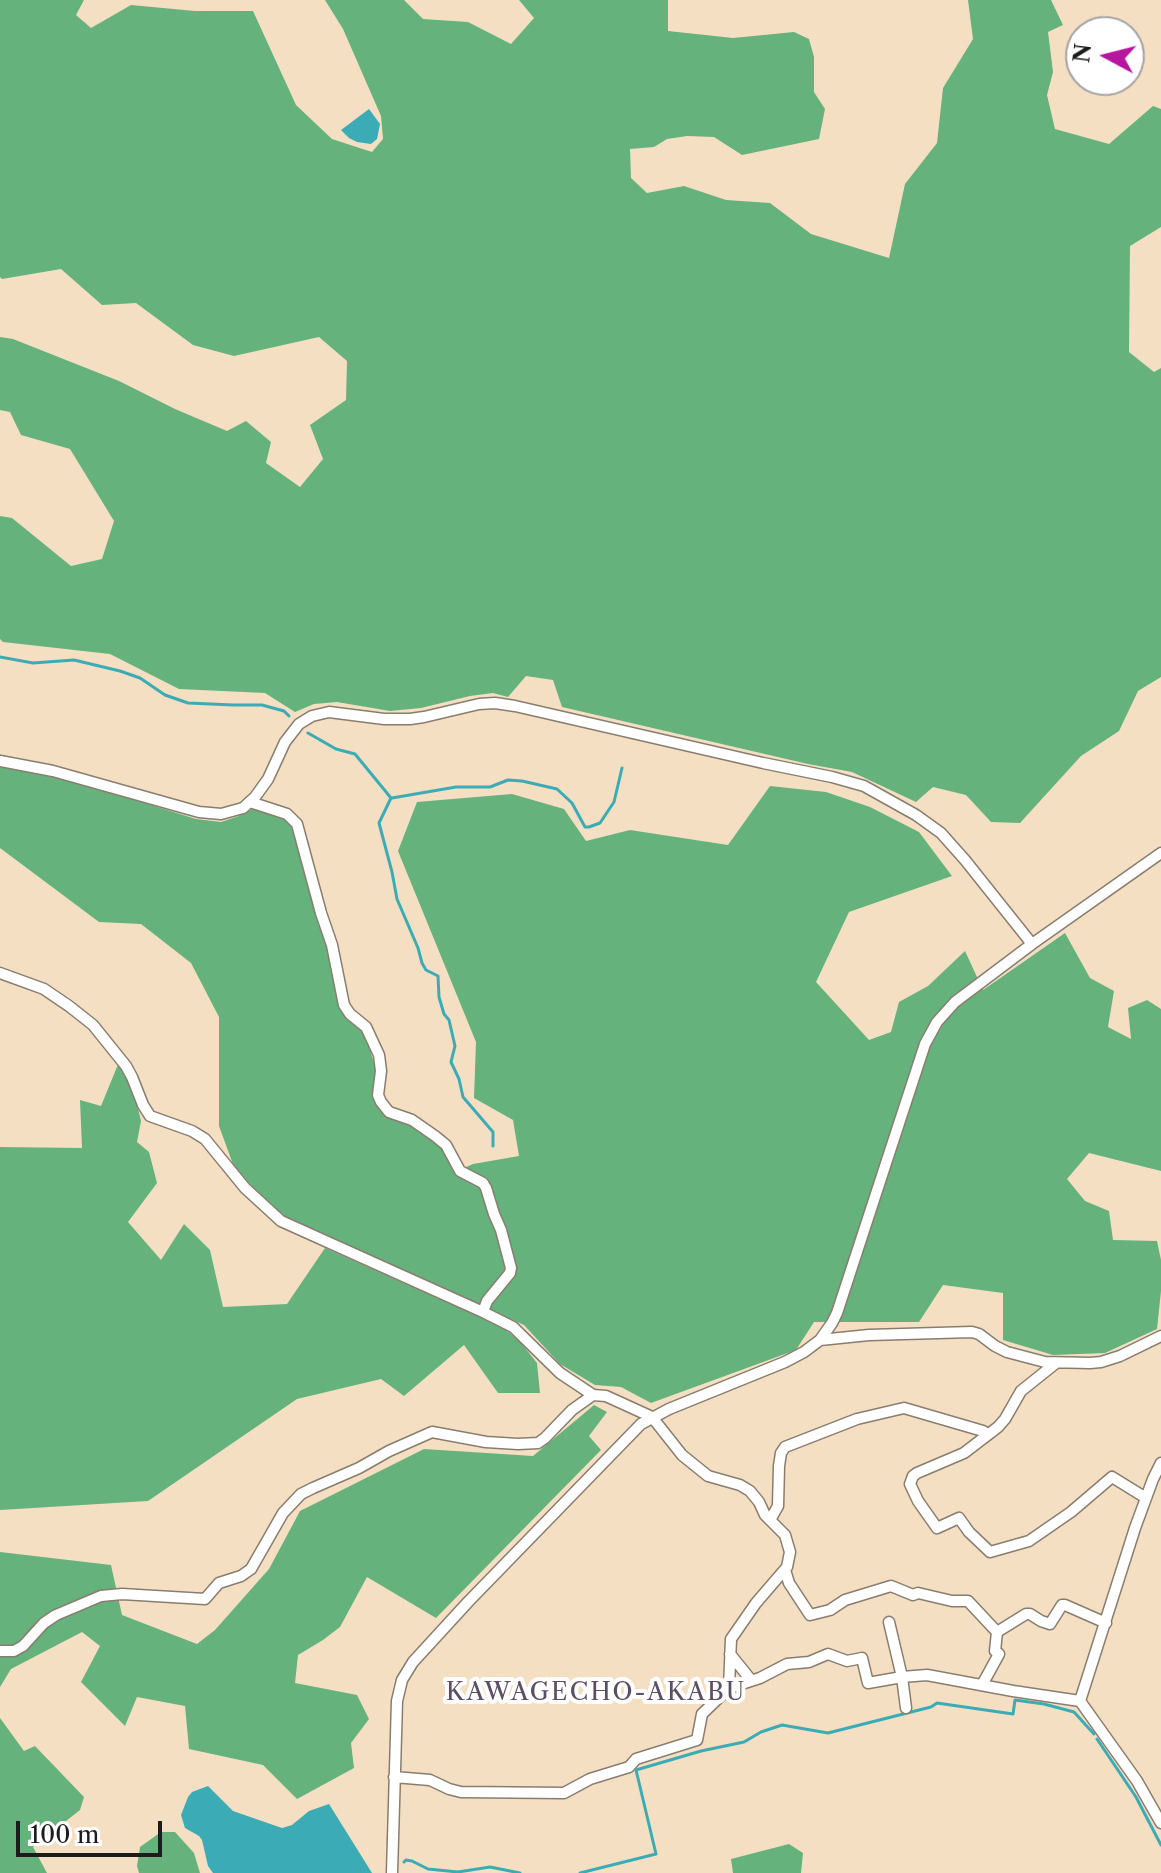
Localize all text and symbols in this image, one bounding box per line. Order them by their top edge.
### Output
north arrow [1065,16,1145,96]
text: N [1068,42,1097,64]
district label: KAWAGECHO-AKABU [446,1679,746,1707]
scale bar [20,1805,166,1855]
text: 100 m [30,1820,99,1849]

